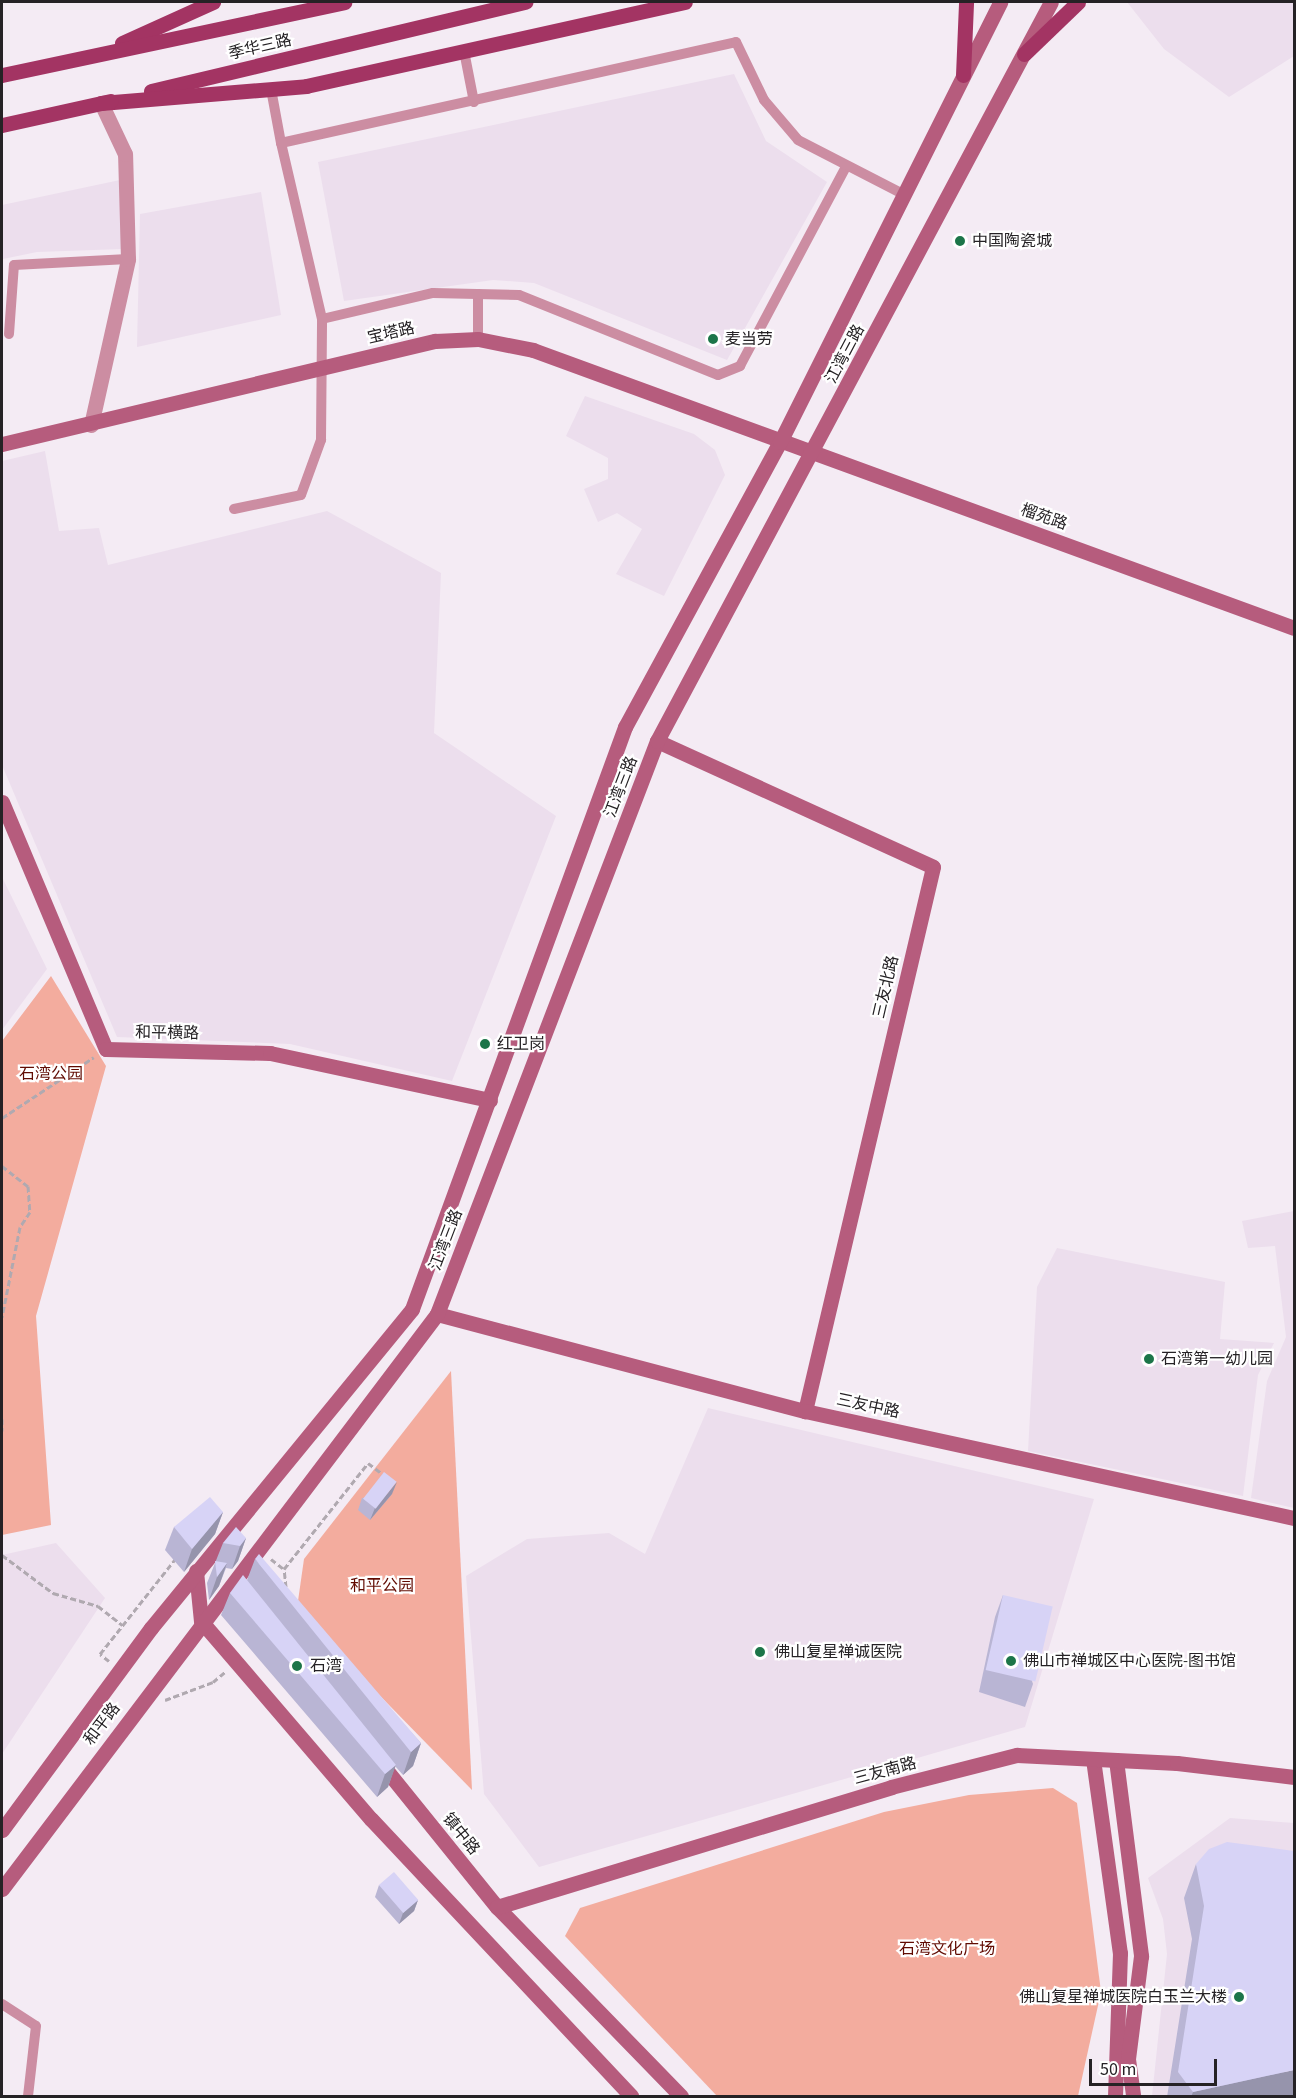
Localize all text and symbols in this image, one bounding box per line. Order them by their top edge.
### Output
street label: 季华三路 [227,30,293,64]
place label: 中国陶瓷城 [972,231,1052,251]
marker: 中国陶瓷城 [953,234,967,248]
street label: 宝塔路 [365,318,417,348]
street label: 江湾三路 [822,321,868,387]
place label: 麦当劳 [725,329,773,349]
marker: 麦当劳 [706,332,720,346]
street label: 榴苑路 [1018,500,1070,534]
street label: 江湾三路 [601,754,641,820]
street label: 三友北路 [869,954,903,1020]
street label: 和平横路 [135,1023,199,1043]
place label: 红卫岗 [497,1034,545,1054]
marker: 红卫岗 [478,1037,492,1051]
park label: 石湾公园 [19,1064,83,1084]
street label: 江湾三路 [426,1207,466,1273]
place label: 石湾第一幼儿园 [1161,1349,1273,1369]
marker: 石湾第一幼儿园 [1142,1352,1156,1366]
street label: 三友中路 [835,1390,901,1422]
park label: 和平公园 [350,1576,414,1596]
place label: 佛山复星禅诚医院 [774,1642,902,1662]
marker: 佛山复星禅诚医院 [751,1643,769,1661]
place label: 佛山市禅城区中心医院-图书馆 [1023,1651,1236,1671]
marker: 佛山市禅城区中心医院-图书馆 [1004,1654,1018,1668]
place label: 石湾 [310,1656,342,1676]
marker: 石湾 [288,1657,306,1675]
street label: 和平路 [80,1699,124,1749]
street label: 三友南路 [852,1753,918,1789]
street label: 镇中路 [438,1809,484,1859]
park label: 石湾文化广场 [899,1939,995,1959]
place label: 佛山复星禅城医院白玉兰大楼 [1019,1987,1227,2007]
marker: 佛山复星禅城医院白玉兰大楼 [1232,1990,1246,2004]
scale bar [1092,2047,1220,2085]
text: 50 m [1100,2057,1136,2082]

